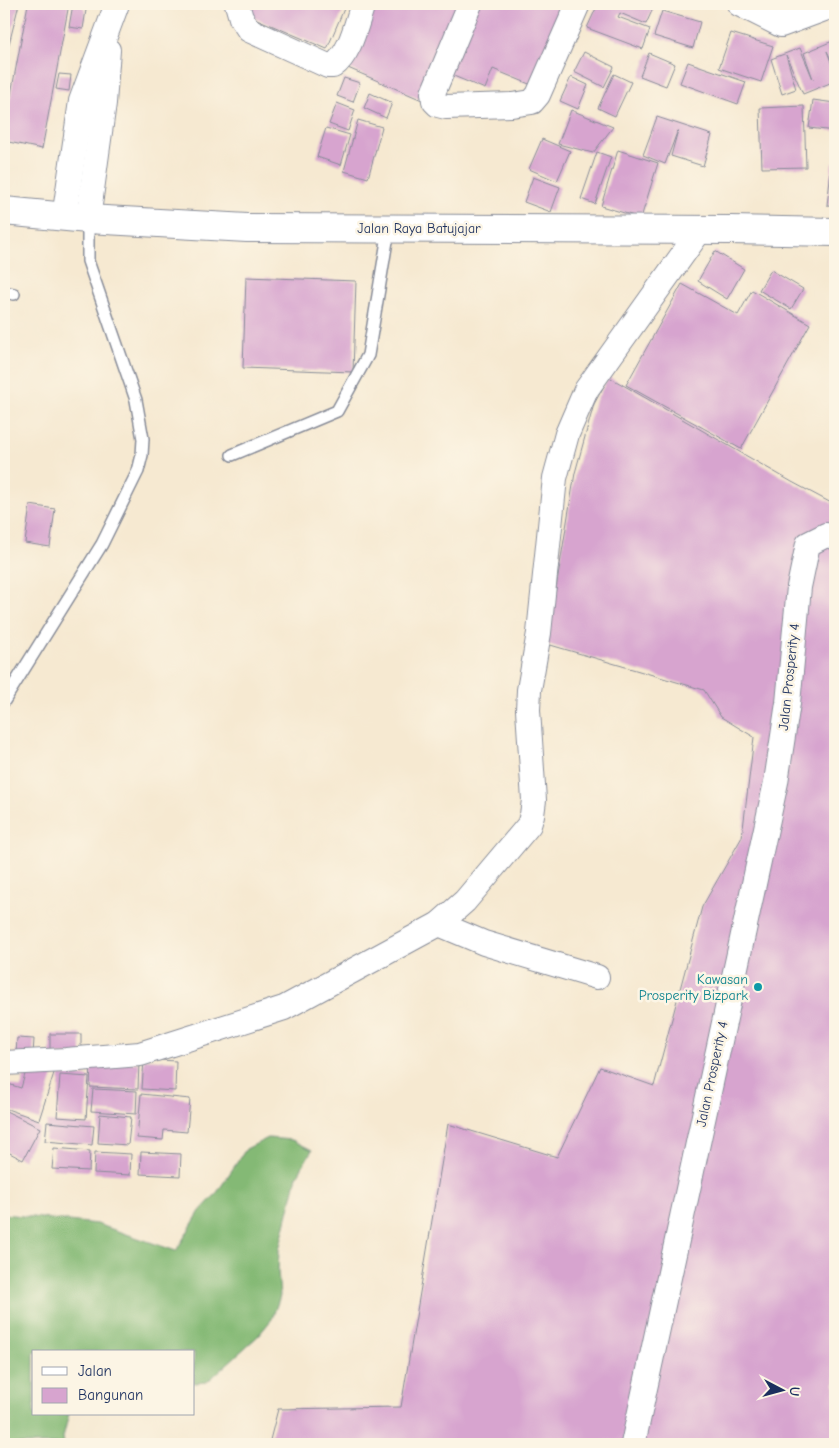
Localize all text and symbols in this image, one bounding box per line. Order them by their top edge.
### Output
street label: Jalan Raya Batujajar [357,220,481,237]
street label: Jalan Prosperity 4 [775,622,803,731]
place label: Kawasan Prosperity Bizpark [639,971,748,1004]
marker: Kawasan Prosperity Bizpark [752,981,764,993]
street label: Jalan Prosperity 4 [693,1019,732,1128]
legend [32,1350,195,1416]
text: Jalan [78,1362,112,1380]
north arrow [756,1366,806,1416]
text: Bangunan [78,1386,143,1404]
text: U [785,1386,803,1397]

